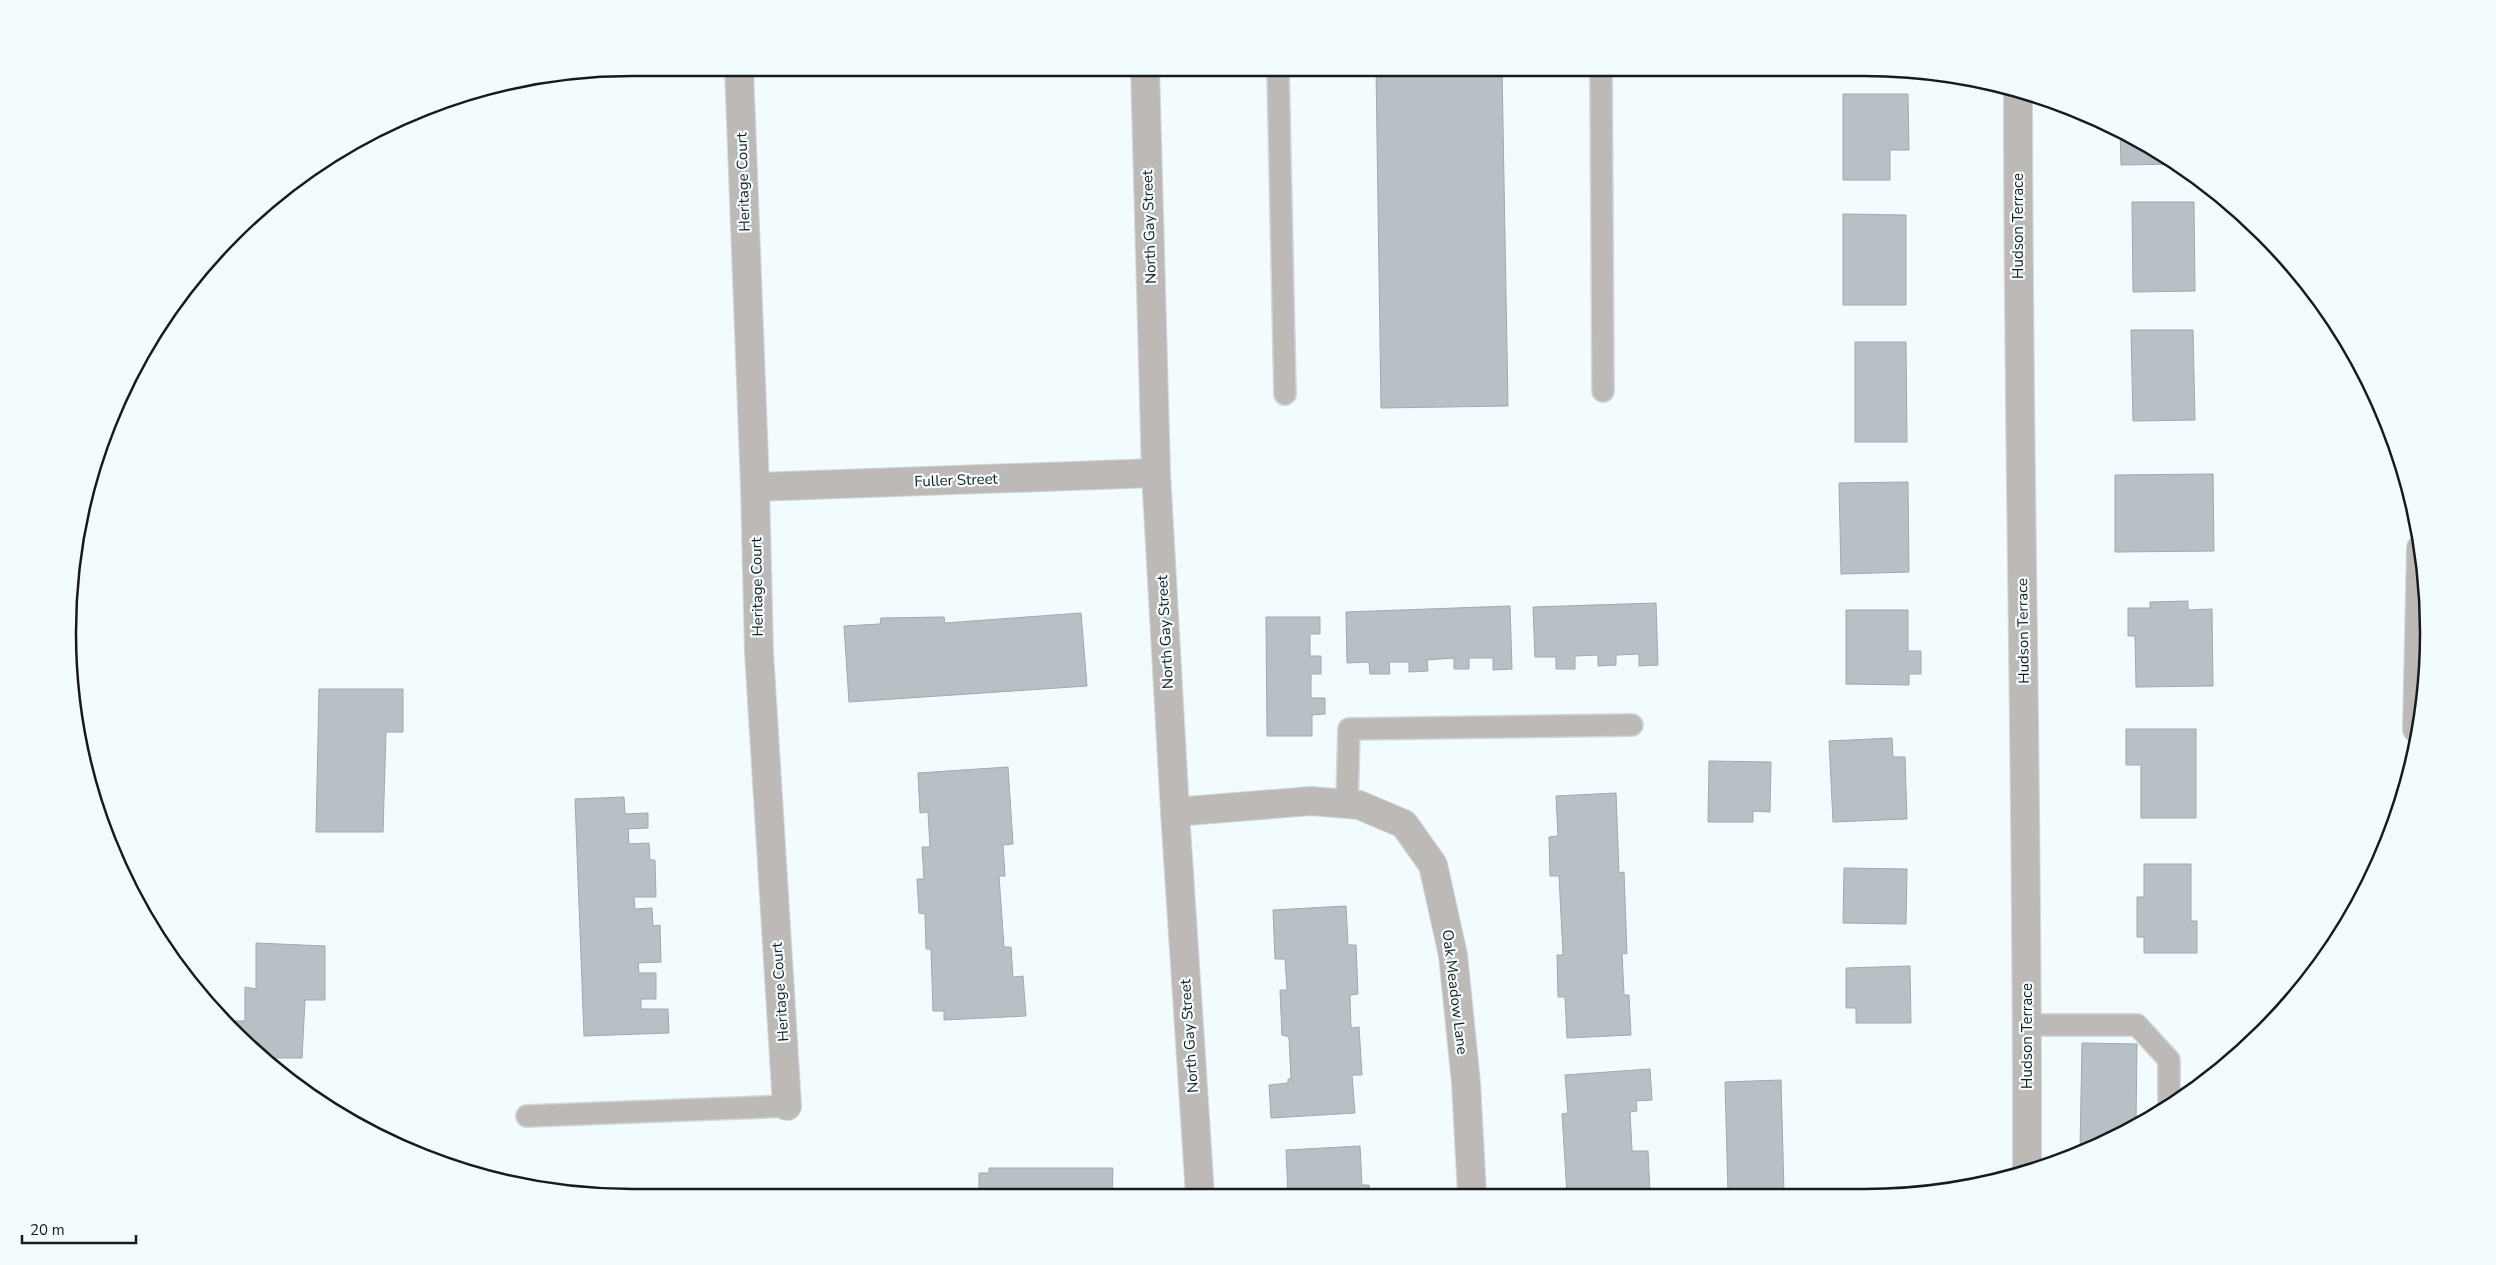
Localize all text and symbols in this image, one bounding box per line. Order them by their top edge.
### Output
street label: Heritage Court [731,131,755,232]
street label: North Gay Street [1137,169,1161,284]
street label: Hudson Terrace [2008,173,2028,279]
street label: Fuller Street [914,469,999,491]
street label: Heritage Court [746,536,768,637]
street label: North Gay Street [1152,574,1178,689]
street label: Hudson Terrace [2012,578,2034,684]
street label: Oak Meadow Lane [1437,928,1473,1056]
street label: Heritage Court [767,941,793,1042]
street label: North Gay Street [1175,978,1203,1094]
street label: Hudson Terrace [2017,983,2037,1089]
scale bar [22,1212,136,1244]
text: 20 m [30,1220,65,1240]

